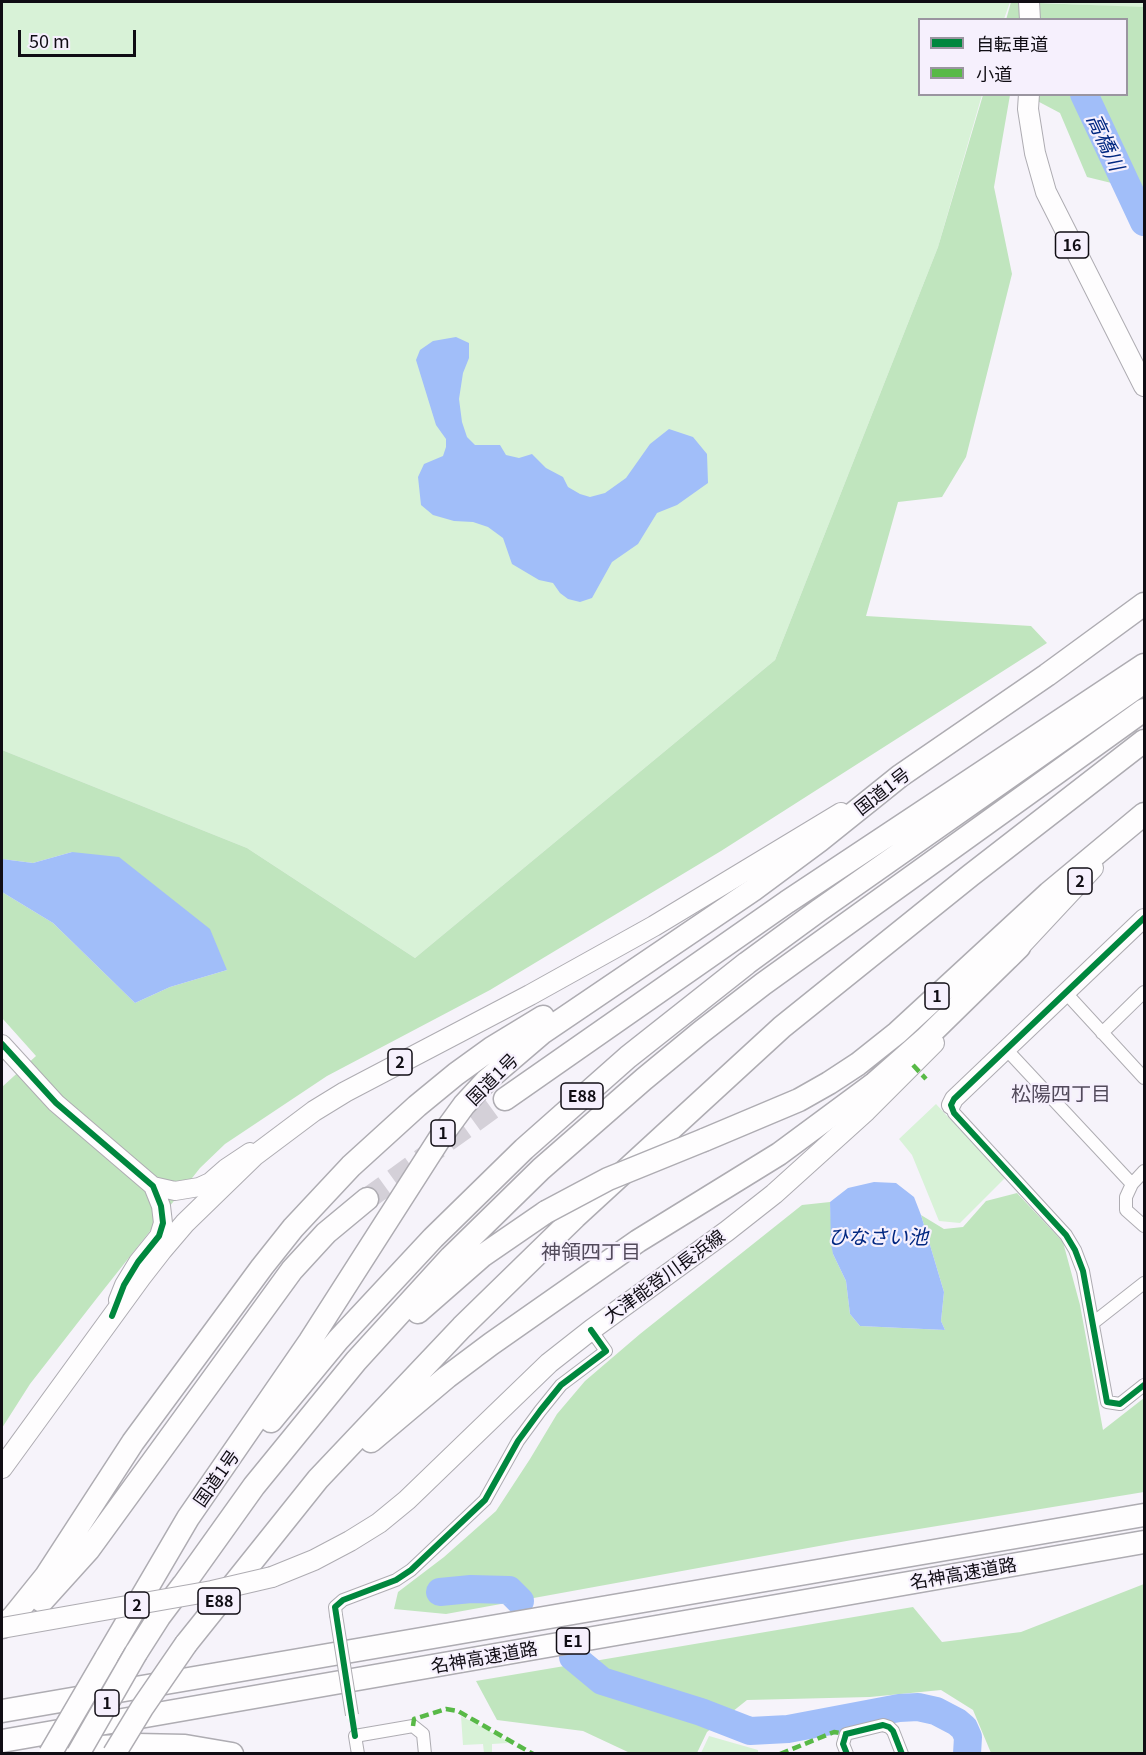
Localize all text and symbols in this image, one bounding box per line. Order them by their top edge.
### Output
scale bar [21,18,140,56]
legend [918,18,1128,96]
text: 50 m [29,27,70,53]
text: 自転車道 [976,30,1048,56]
text: 小道 [976,60,1012,86]
water label: 高橋川 [1082,110,1130,174]
road number: 16 [1056,232,1088,258]
street label: 国道1号 [850,763,914,819]
road number: 2 [1068,868,1092,894]
road number: 1 [925,983,949,1009]
road number: 2 [388,1049,412,1075]
street label: 国道1号 [462,1049,522,1109]
district label: 松陽四丁目 [1011,1081,1111,1105]
road number: E88 [561,1083,603,1109]
road number: 1 [431,1120,455,1146]
water label: ひなさい池 [828,1224,928,1248]
street label: 大津能登川長浜線 [599,1225,729,1327]
district label: 神領四丁目 [541,1239,641,1263]
street label: 国道1号 [189,1446,243,1510]
street label: 名神高速道路 [908,1553,1018,1593]
road number: E88 [198,1588,240,1614]
road number: 2 [125,1592,149,1618]
road number: E1 [556,1628,590,1654]
street label: 名神高速道路 [429,1637,539,1677]
road number: 1 [95,1690,119,1716]

